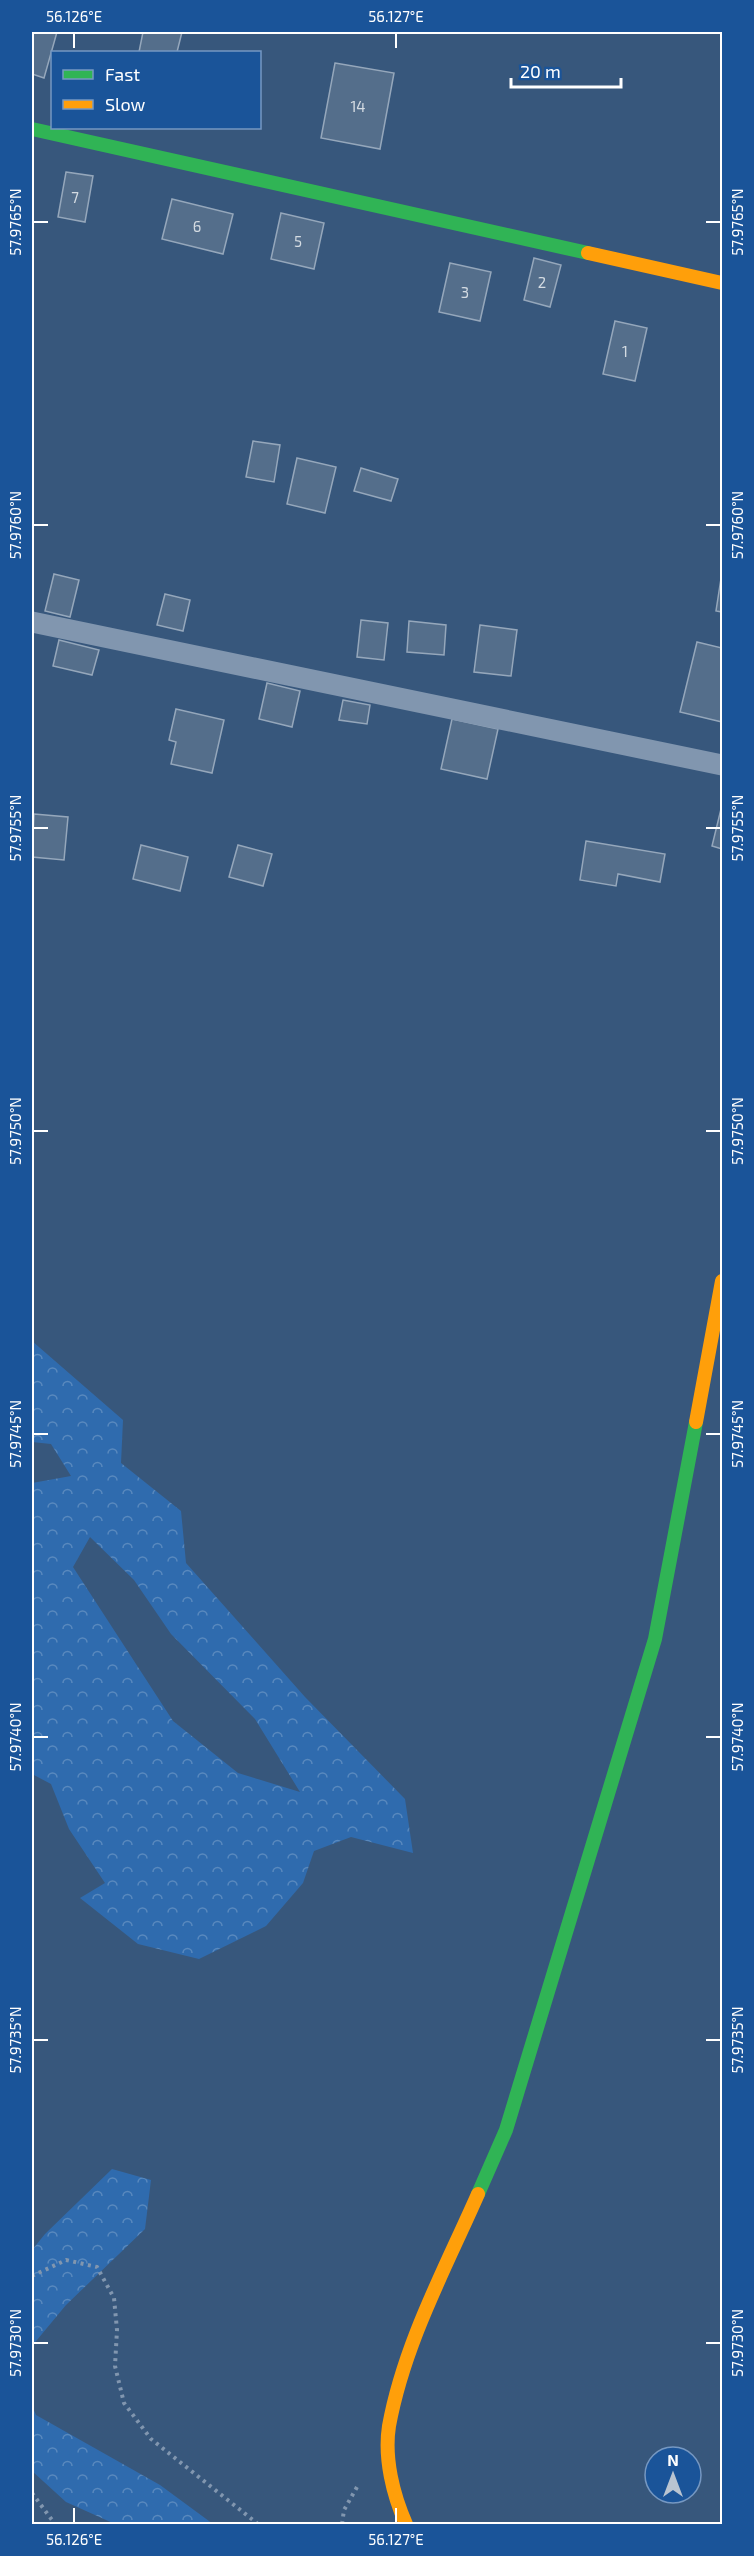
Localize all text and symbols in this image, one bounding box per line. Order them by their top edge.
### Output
text: 56.126°E [46,7,102,25]
text: 56.127°E [368,7,424,25]
legend [51,51,261,129]
scale bar [511,51,620,89]
text: 20 m [520,60,561,82]
text: Fast [105,63,140,85]
text: Slow [105,93,146,115]
house number: 14 [350,97,366,115]
text: 57.9765°N [6,188,24,256]
house number: 7 [71,188,79,206]
text: 57.9765°N [728,188,746,256]
house number: 6 [193,217,201,235]
house number: 5 [294,232,302,250]
house number: 2 [538,273,546,291]
house number: 3 [461,283,469,301]
house number: 1 [622,342,628,360]
text: 57.9760°N [6,491,24,559]
text: 57.9760°N [728,491,746,559]
text: 57.9755°N [6,795,24,861]
text: 57.9755°N [728,795,746,861]
text: 57.9750°N [6,1097,24,1165]
text: 57.9750°N [728,1097,746,1165]
text: 57.9745°N [6,1400,24,1468]
text: 57.9745°N [728,1400,746,1468]
text: 57.9740°N [6,1702,24,1772]
text: 57.9740°N [728,1702,746,1772]
text: 57.9735°N [6,2006,24,2074]
text: 57.9735°N [728,2006,746,2074]
text: 57.9730°N [6,2309,24,2377]
text: 57.9730°N [728,2309,746,2377]
north arrow [643,2445,703,2505]
text: N [667,2450,679,2469]
text: 56.126°E [46,2530,102,2548]
text: 56.127°E [368,2530,424,2548]

